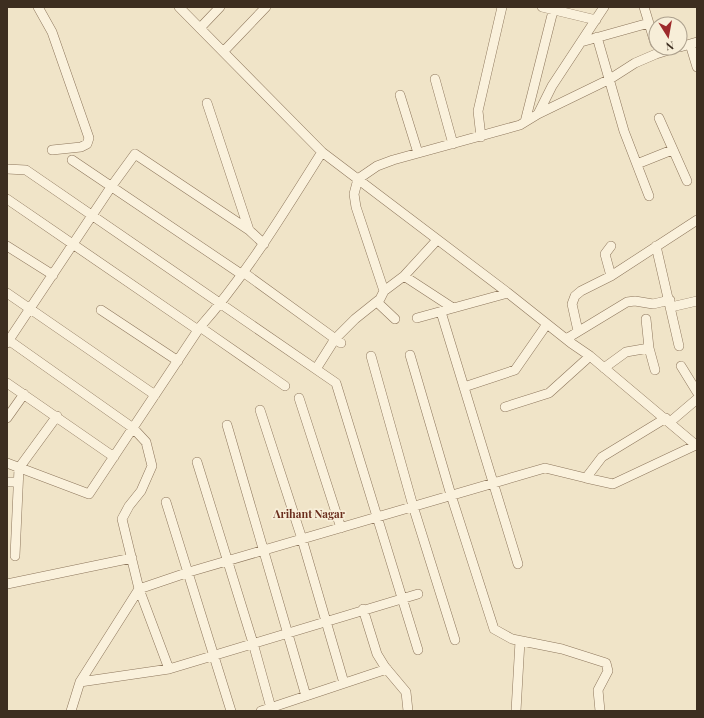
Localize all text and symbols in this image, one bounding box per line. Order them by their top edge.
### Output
north arrow [648,16,688,56]
text: N [665,38,675,54]
district label: Arihant Nagar [272,506,346,521]

